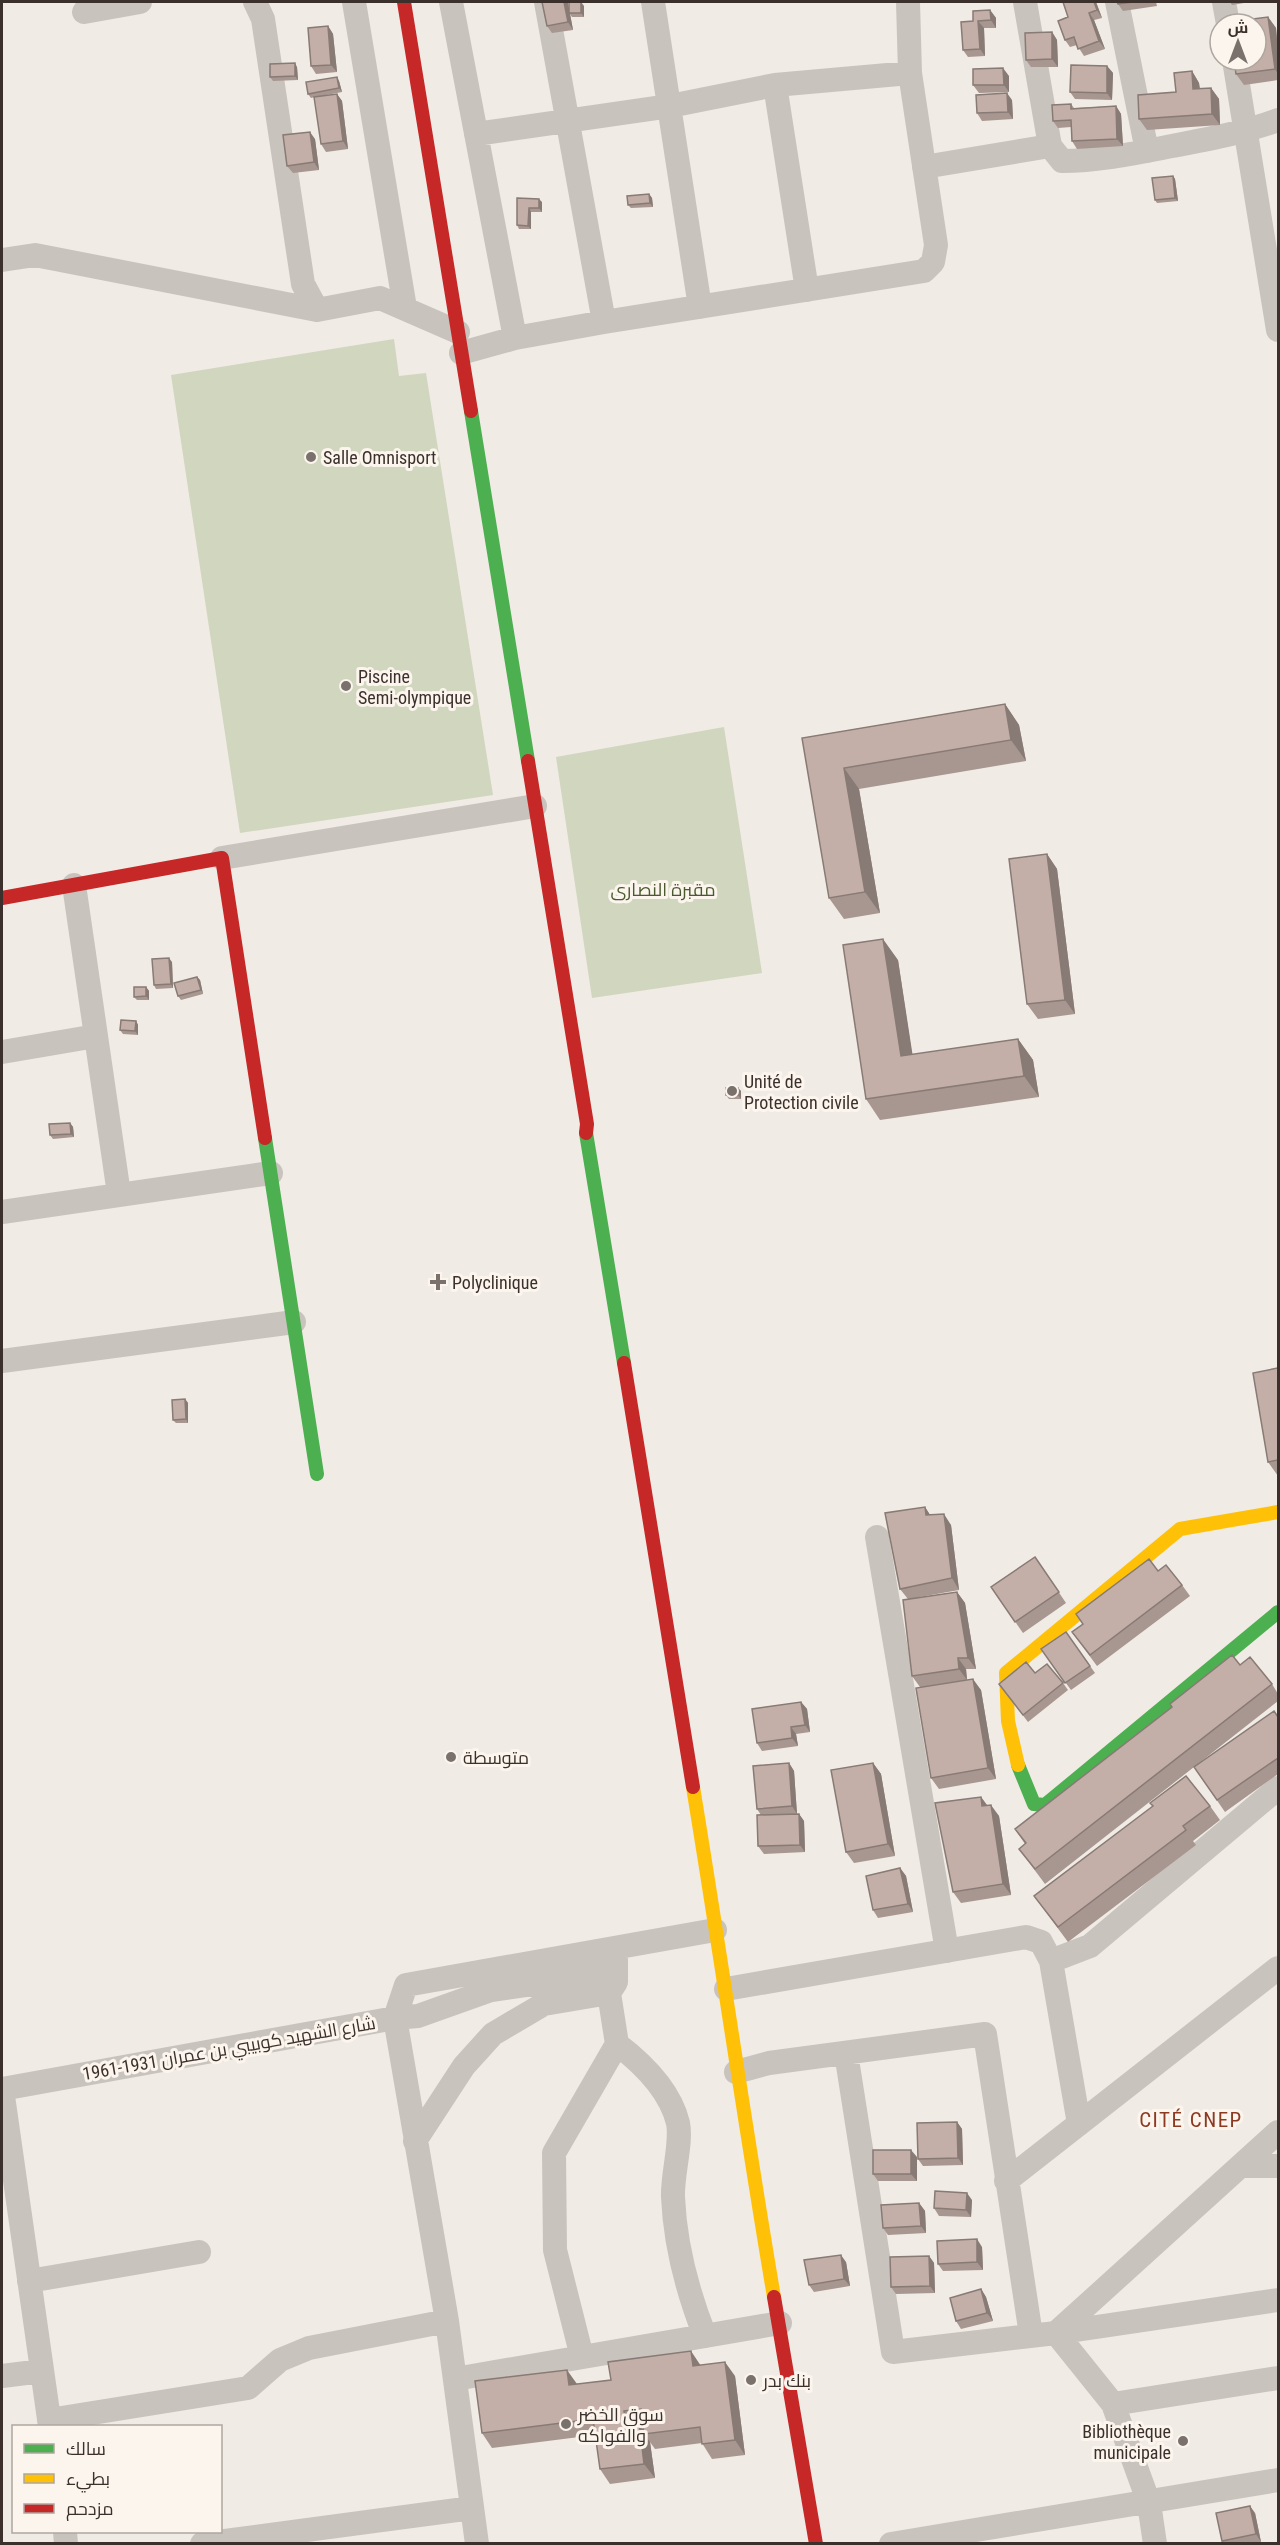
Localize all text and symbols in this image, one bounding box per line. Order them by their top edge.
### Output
north arrow [1208,12,1268,72]
text: ش [1228,18,1248,37]
place label: Salle Omnisport [323,447,436,468]
marker: Salle Omnisport [304,450,318,464]
place label: Piscine Semi-olympique [358,666,471,708]
marker: Piscine Semi-olympique [339,679,353,693]
park label: مقبرة النصارى [610,879,716,901]
place label: Unité de Protection civile [744,1071,859,1113]
marker: Unité de Protection civile [725,1084,739,1098]
place label: Polyclinique [452,1272,538,1293]
marker: Polyclinique [429,1273,447,1291]
place label: متوسطة [463,1747,529,1769]
marker: متوسطة [444,1750,458,1764]
street label: شارع الشهيد كوبيبي بن عمران 1931-1961 [81,2012,378,2088]
district label: CITÉ CNEP [1139,2108,1243,2132]
place label: بنك بدر [762,2370,811,2392]
marker: بنك بدر [744,2373,758,2387]
place label: سوق الخضر والفواكه [577,2404,664,2447]
marker: سوق الخضر والفواكه [559,2417,573,2431]
place label: Bibliothèque municipale [1082,2421,1171,2463]
legend [12,2425,222,2533]
marker: Bibliothèque municipale [1176,2434,1190,2448]
text: سالك [66,2438,106,2459]
text: بطيء [66,2468,110,2493]
text: مزدحم [66,2498,114,2521]

